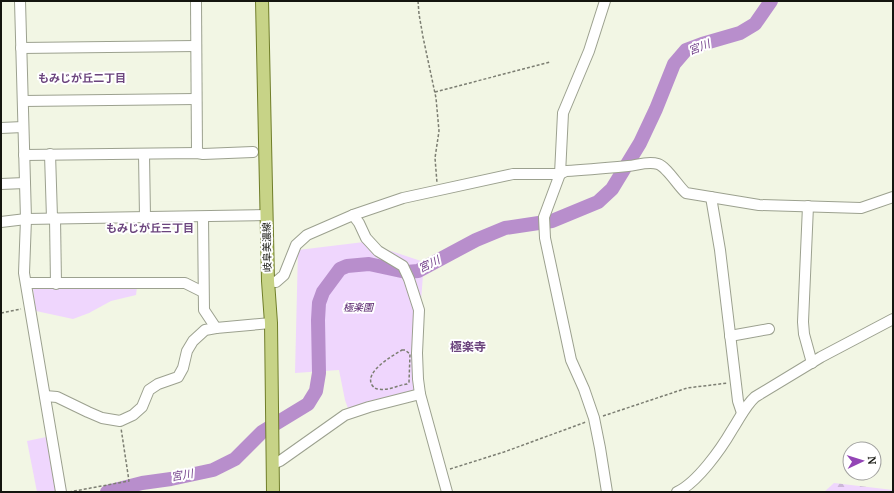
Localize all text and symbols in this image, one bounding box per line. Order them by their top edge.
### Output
water label: 宮川 [686,36,713,57]
district label: もみじが丘二丁目 [38,71,126,85]
district label: もみじが丘三丁目 [106,221,194,235]
street label: 岐阜美濃線 [260,222,274,272]
water label: 宮川 [416,252,443,275]
park label: 極楽園 [343,301,375,314]
district label: 極楽寺 [450,339,486,354]
north arrow [842,441,882,481]
text: N [865,456,879,466]
water label: 宮川 [170,466,195,484]

